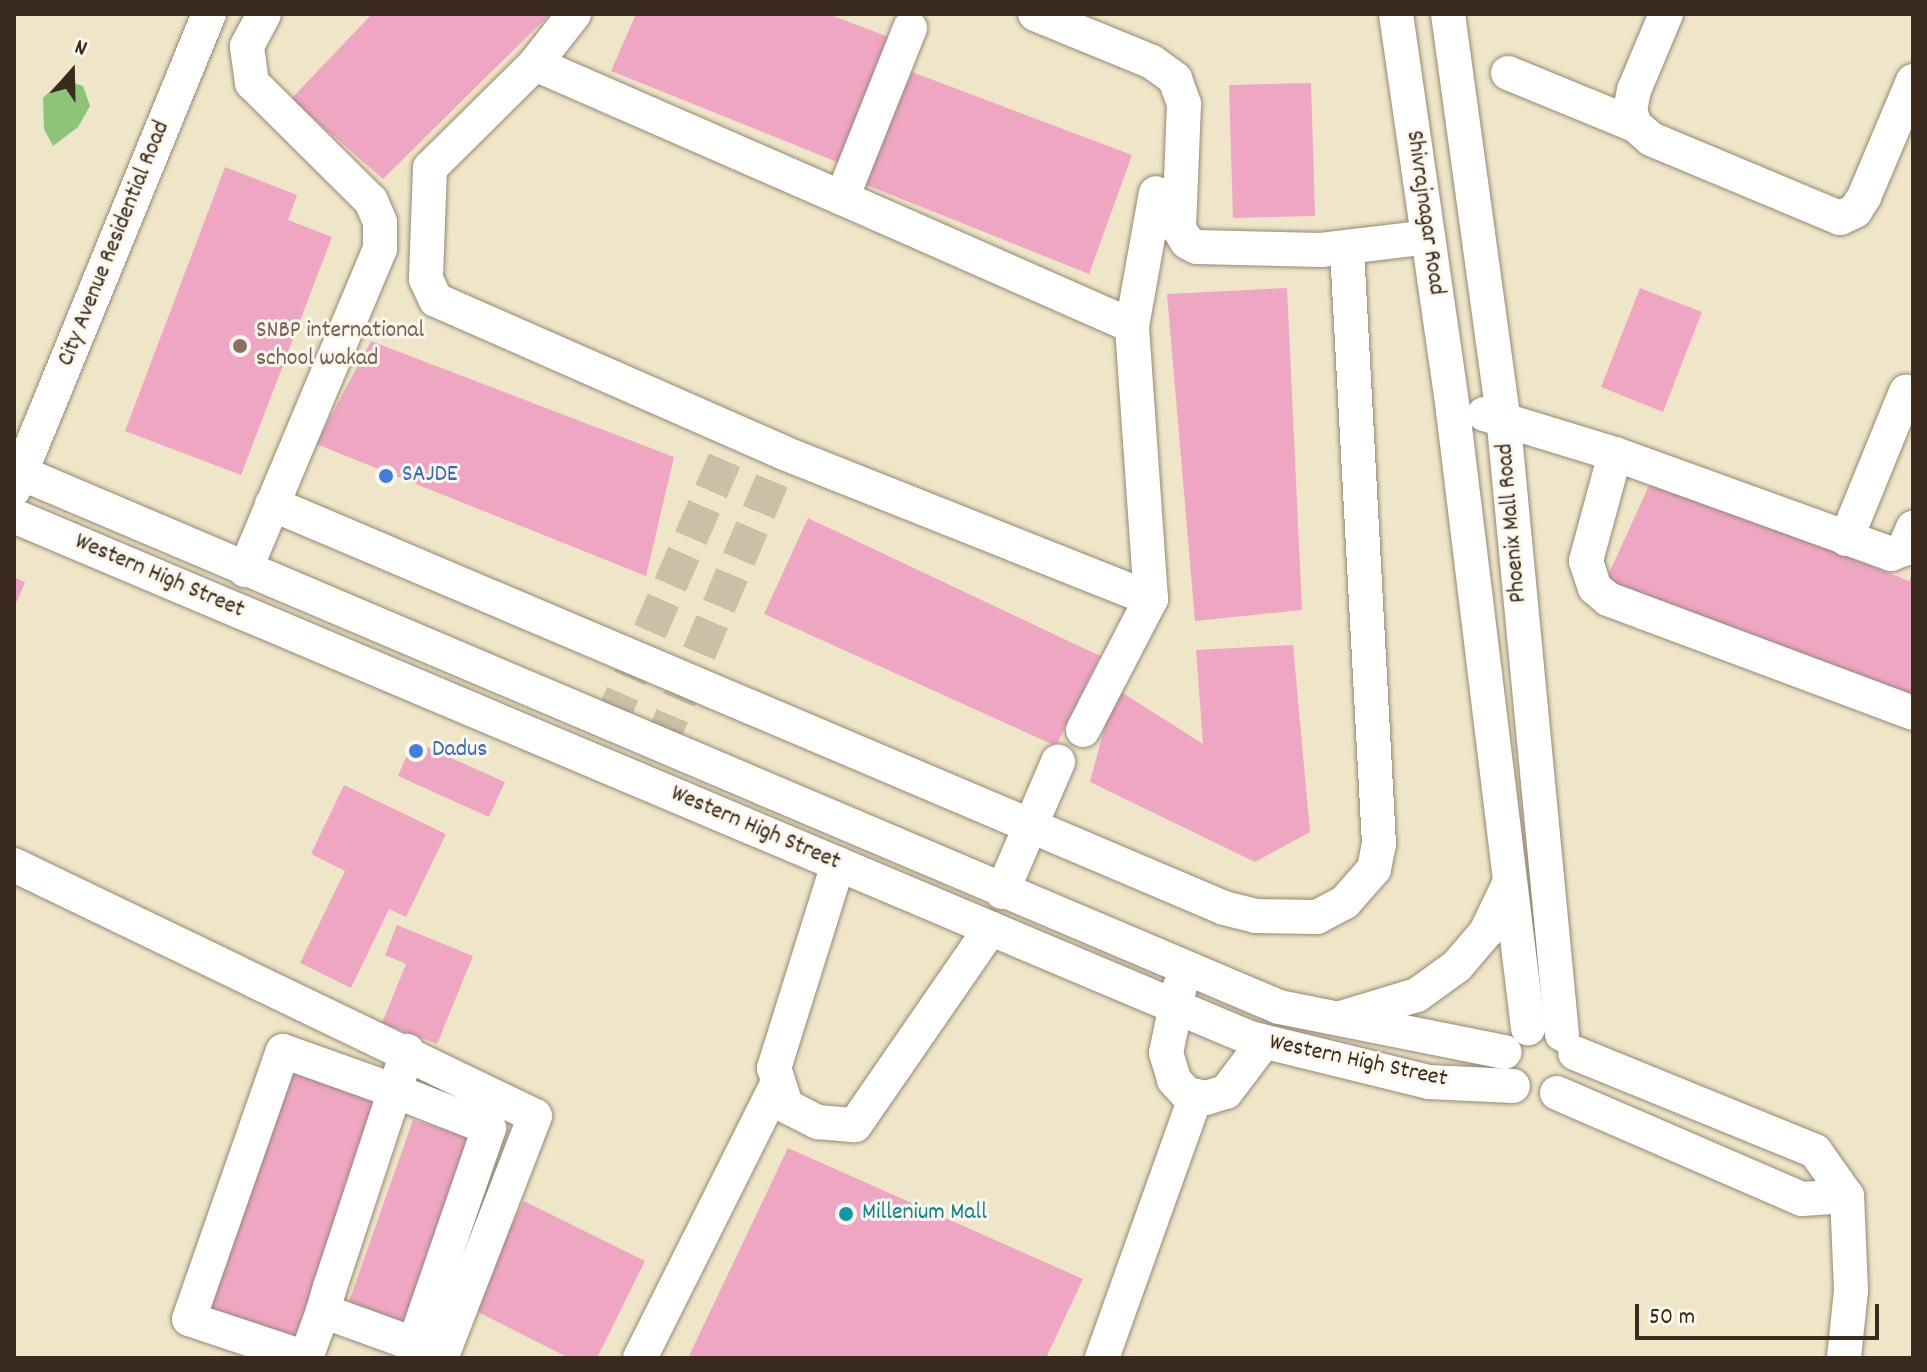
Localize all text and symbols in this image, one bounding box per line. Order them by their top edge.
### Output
north arrow [32,32,112,112]
text: N [70,33,91,65]
street label: City Avenue Residential Road [53,117,177,371]
street label: Shivrajnagar Road [1398,129,1450,297]
place label: SNBP international school wakad [256,318,424,374]
marker: SNBP international school wakad [231,337,249,355]
street label: Phoenix Mall Road [1492,442,1534,604]
place label: SAJDE [402,462,458,490]
marker: SAJDE [377,467,395,485]
street label: Western High Street [70,528,248,626]
place label: Dadus [432,737,487,765]
marker: Dadus [407,742,425,760]
street label: Western High Street [666,780,844,878]
street label: Western High Street [1266,1029,1450,1095]
place label: Millenium Mall [862,1200,987,1228]
marker: Millenium Mall [837,1205,855,1223]
scale bar [1639,1288,1883,1338]
text: 50 m [1649,1301,1695,1335]

